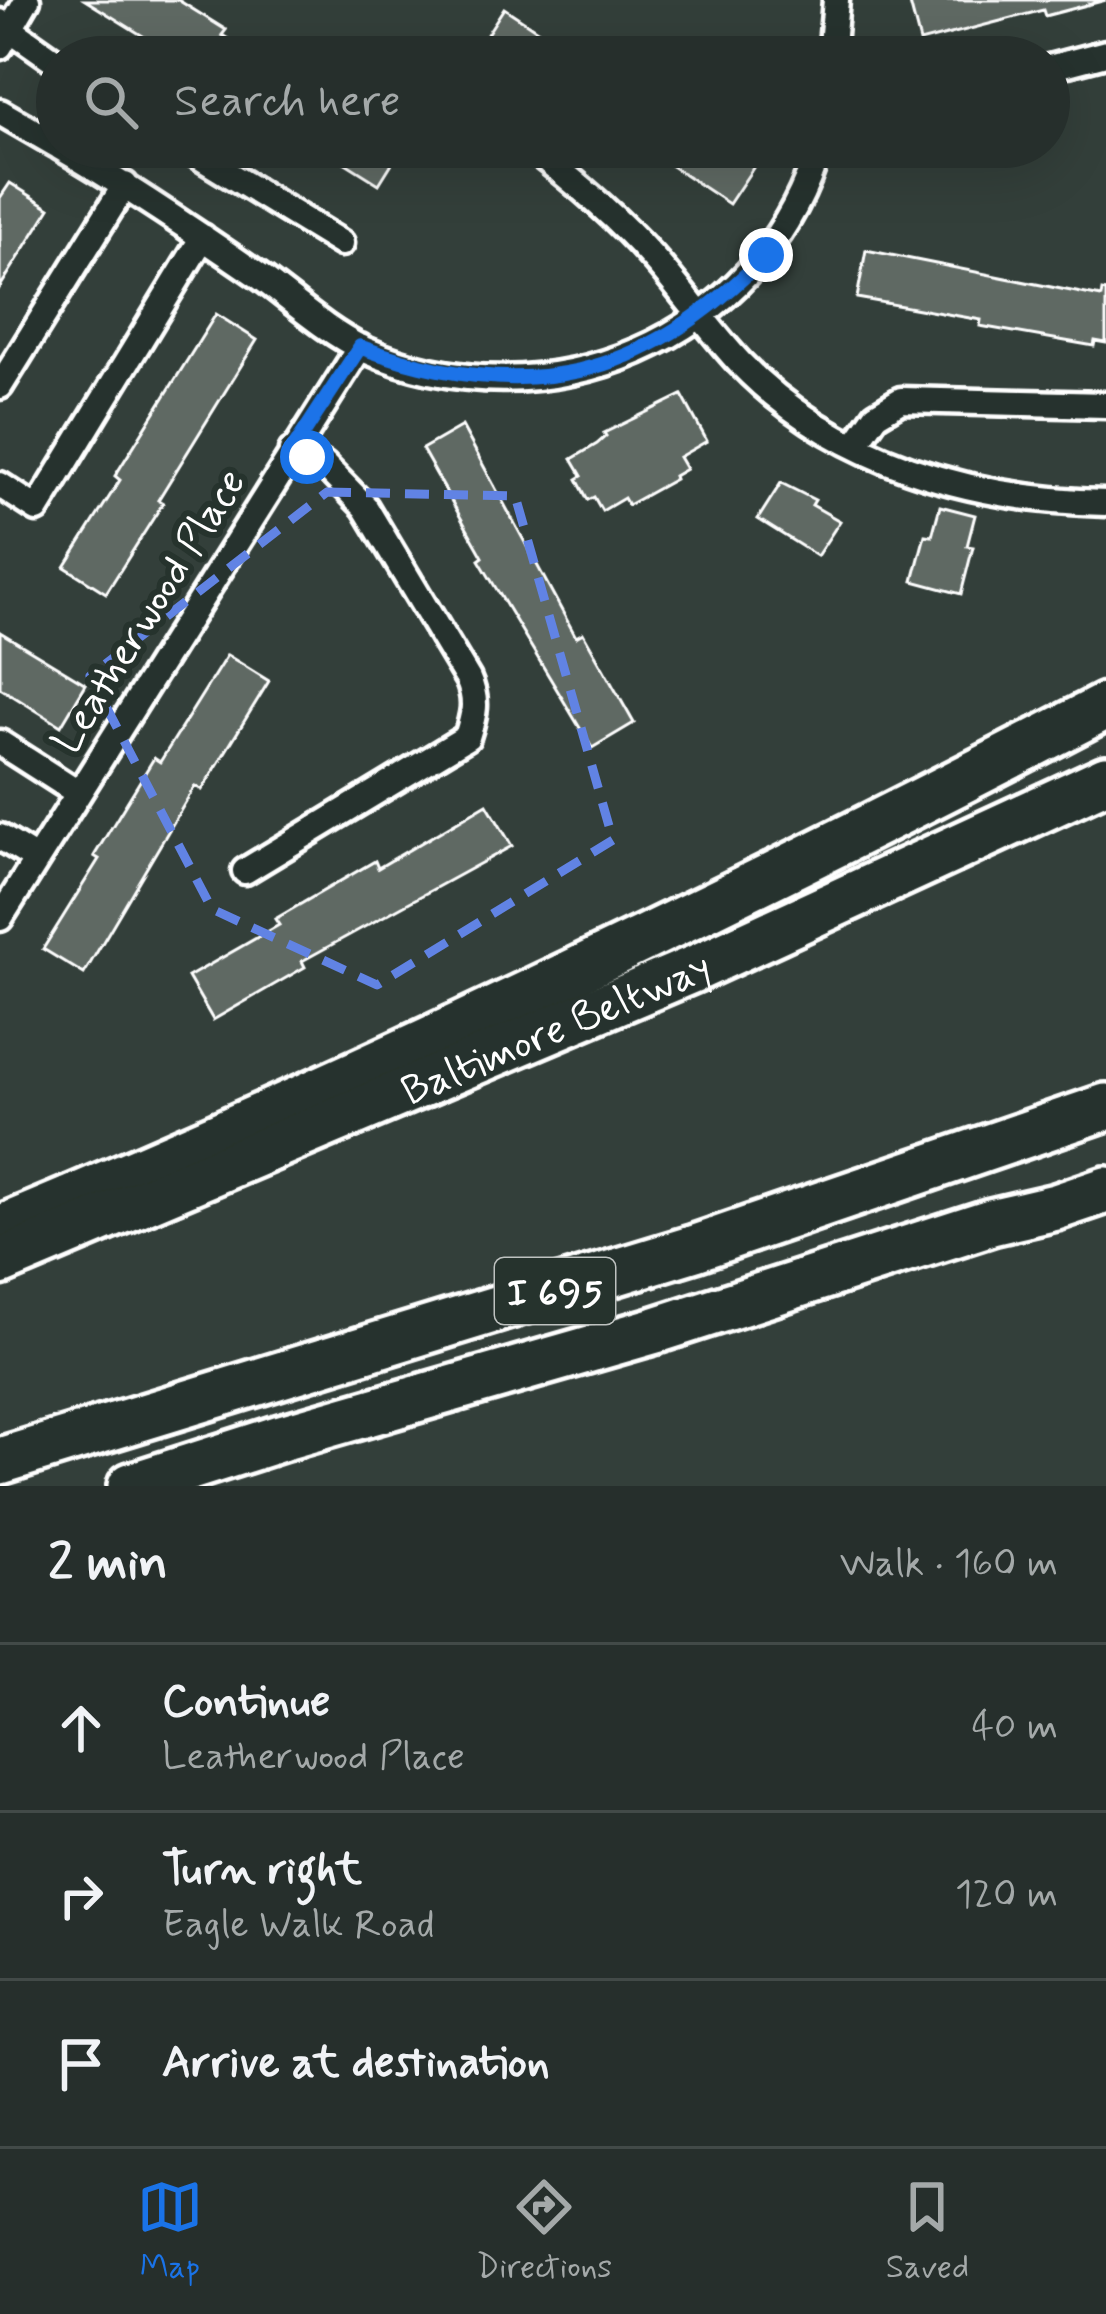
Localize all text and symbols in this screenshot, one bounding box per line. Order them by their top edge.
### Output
search box [36,36,1070,168]
icon: search [78,69,144,135]
text: Search here [174,73,401,132]
route end [739,228,793,282]
route start [280,430,334,484]
street label: Leatherwood Place [40,459,260,765]
street label: Baltimore Beltway [394,941,721,1120]
road number: I 695 [495,1258,615,1324]
text: 2 min [48,1531,168,1597]
text: Walk · 160 m [840,1539,1058,1590]
text: Continue [162,1673,330,1732]
icon: ahead [48,1695,114,1761]
text: 40 m [971,1702,1058,1753]
text: Leatherwood Place [162,1732,465,1783]
text: Turn right [162,1841,362,1900]
icon: right [48,1863,114,1929]
text: 120 m [955,1870,1058,1921]
text: Eagle Walk Road [162,1900,435,1951]
icon: arrive [48,2031,114,2097]
text: Arrive at destination [162,2034,550,2093]
tab: Map [137,2174,203,2290]
tab: Directions [476,2174,612,2290]
tab: Saved [886,2174,969,2290]

